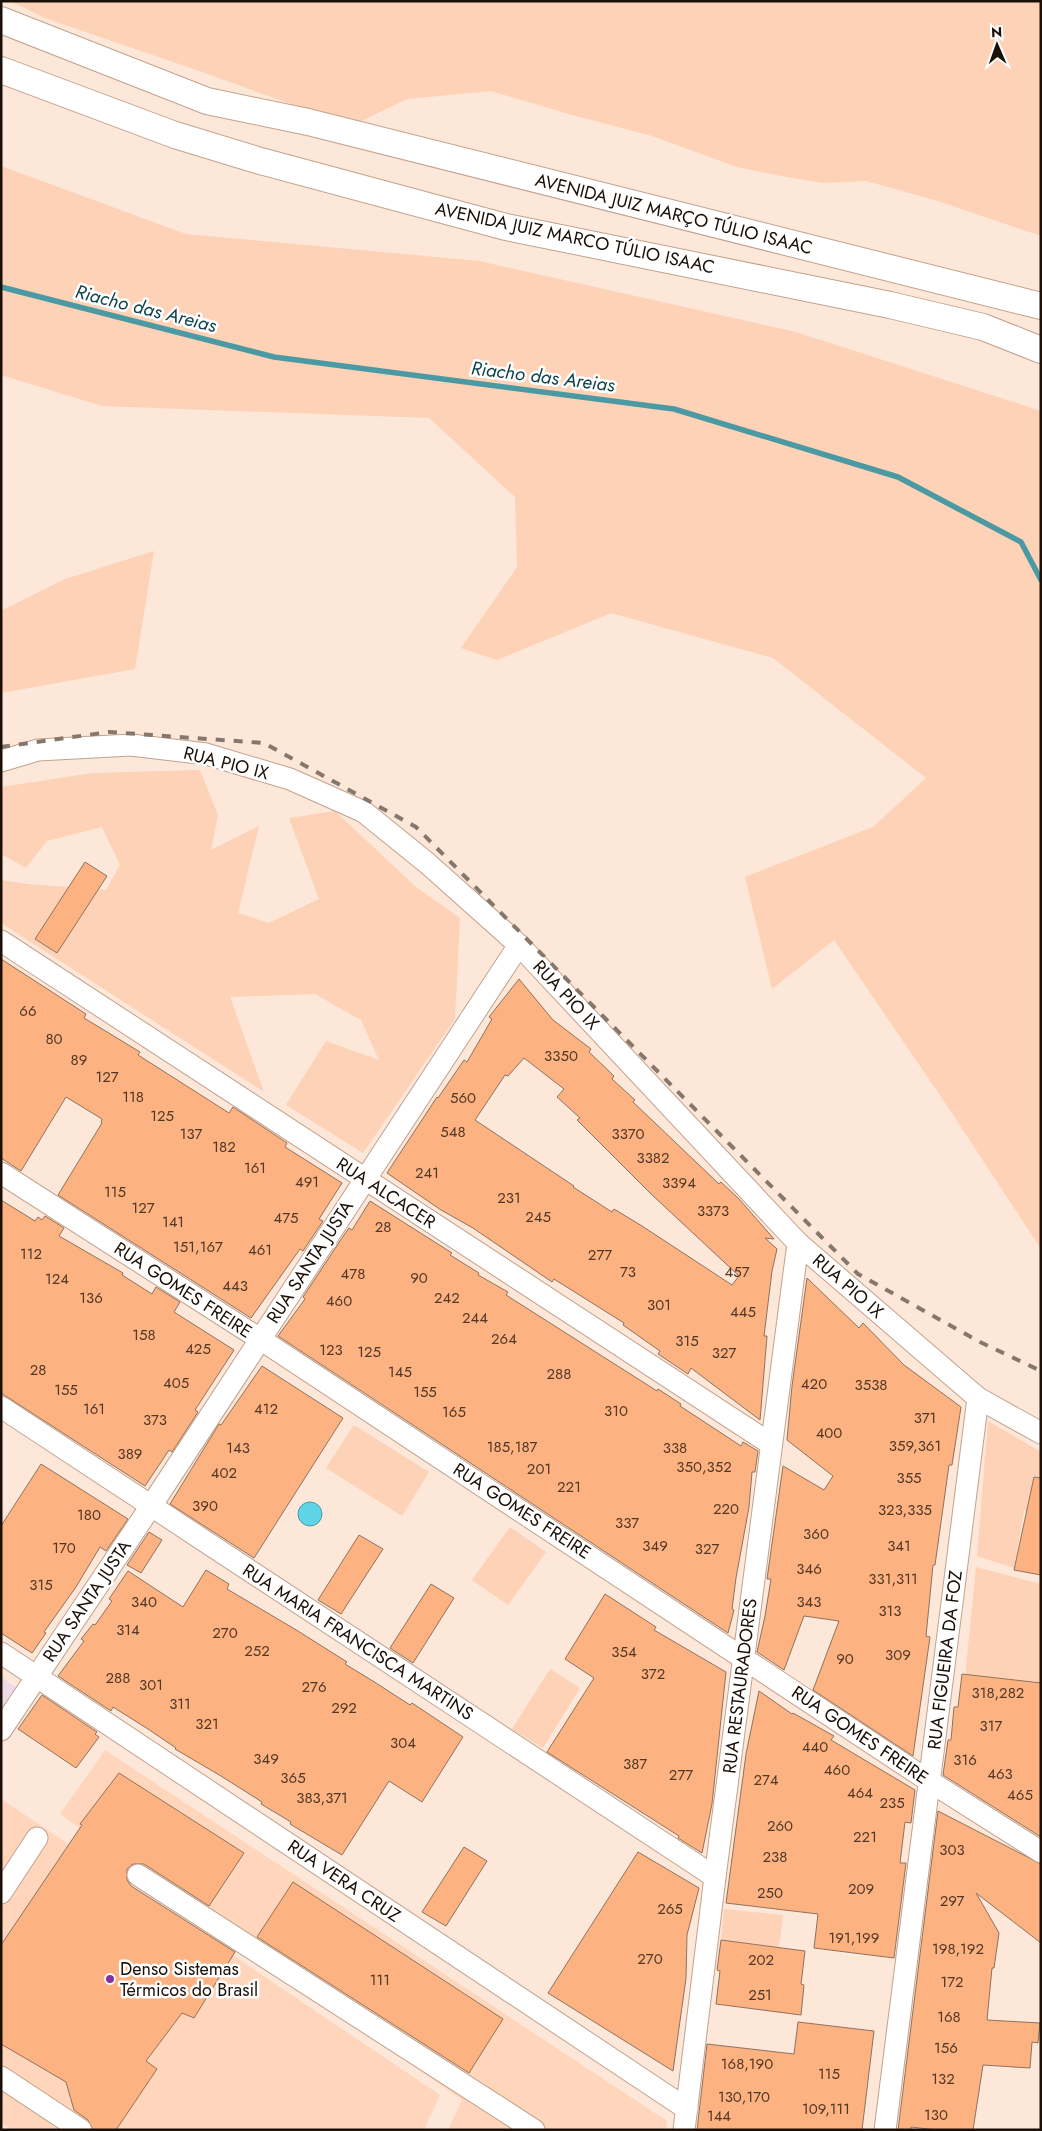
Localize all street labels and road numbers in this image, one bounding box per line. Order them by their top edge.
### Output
street label: AVENIDA JUIZ MARÇO TÚLIO ISAAC [533,167,815,261]
street label: AVENIDA JUIZ MARCO TÚLIO ISAAC [433,196,717,280]
street label: RUA PIO IX [181,740,271,786]
street label: RUA PIO IX [527,954,605,1036]
street label: RUA ALCACER [331,1151,441,1235]
street label: RUA SANTA JUSTA [260,1195,360,1329]
street label: RUA GOMES FREIRE [109,1236,257,1344]
street label: RUA PIO IX [807,1248,889,1324]
street label: RUA GOMES FREIRE [448,1457,596,1565]
street label: RUA SANTA JUSTA [36,1535,138,1667]
street label: RUA MARIA FRANCISCA MARTINS [237,1557,479,1727]
street label: RUA FIGUEIRA DA FOZ [921,1569,969,1751]
street label: RUA RESTAURADORES [716,1597,764,1775]
street label: RUA GOMES FREIRE [786,1680,934,1790]
street label: RUA VERA CRUZ [282,1834,406,1929]

